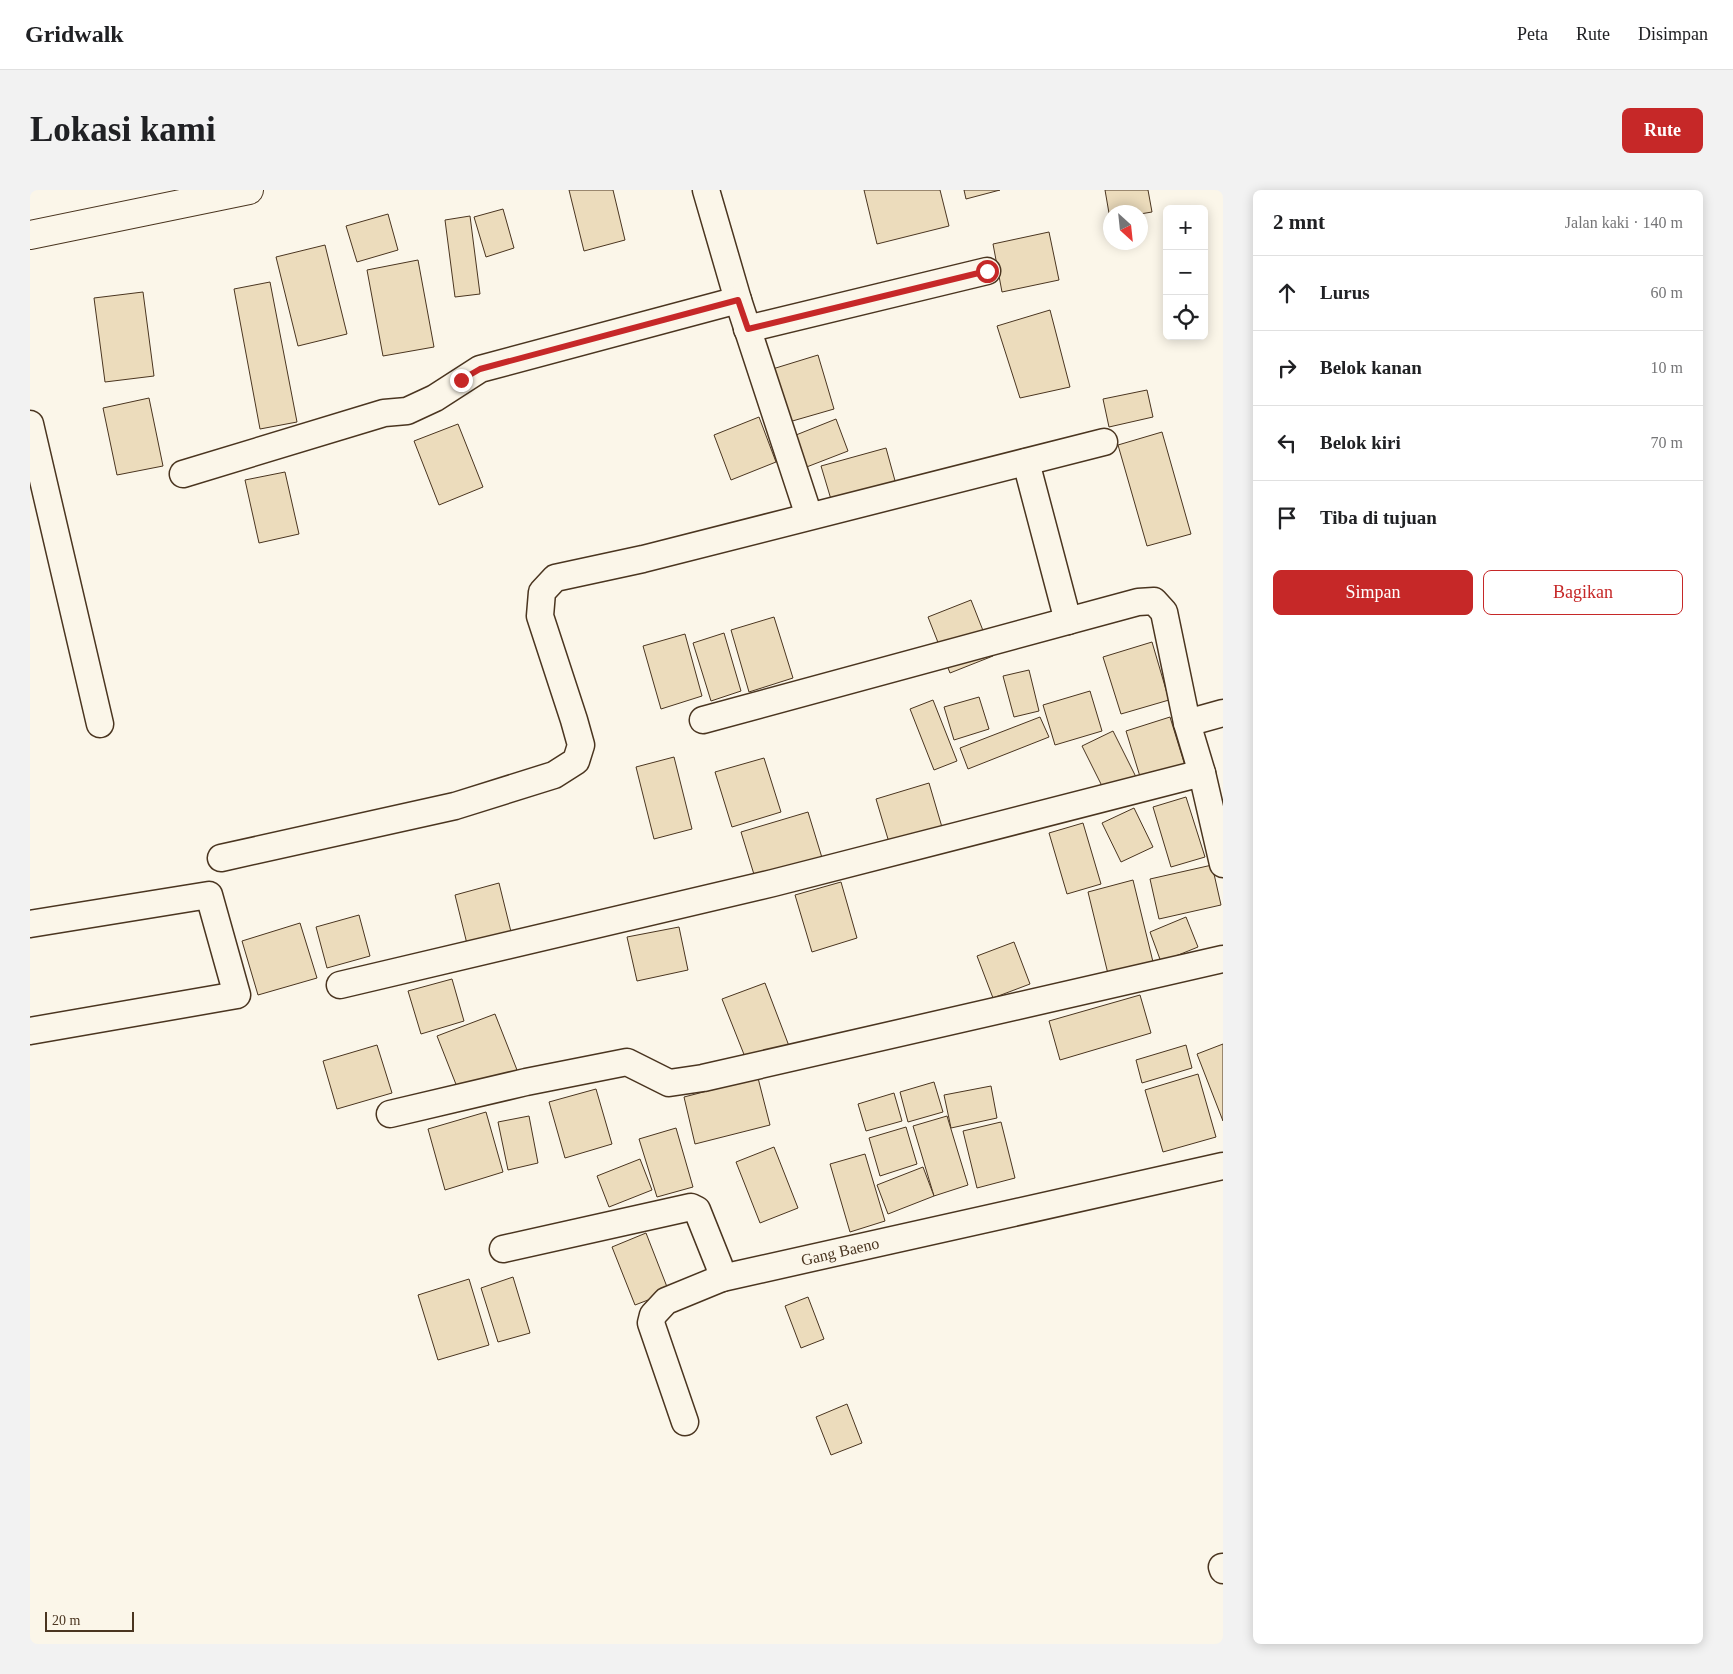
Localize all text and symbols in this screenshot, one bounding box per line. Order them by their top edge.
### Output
text: Gridwalk [25,21,124,47]
text: Peta [1517,24,1548,44]
text: Rute [1576,24,1610,44]
text: Disimpan [1638,24,1708,44]
button: Rute [1622,108,1703,153]
text: Lokasi kami [30,110,216,149]
north arrow [1103,205,1148,250]
map controls [1163,205,1208,340]
button: + [1163,205,1208,250]
text: 2 mnt [1273,210,1325,234]
text: Jalan kaki · 140 m [1565,214,1683,231]
button: − [1163,250,1208,295]
route start [976,260,999,283]
icon: ahead [1273,279,1301,307]
text: Lurus [1320,282,1370,303]
text: 60 m [1651,284,1683,301]
button: locate [1163,295,1208,340]
icon: right [1273,354,1301,382]
text: Belok kanan [1320,357,1422,378]
text: 10 m [1651,359,1683,376]
route end [450,369,473,392]
icon: left [1273,429,1301,457]
text: Belok kiri [1320,432,1401,453]
text: 70 m [1651,434,1683,451]
icon: arrive [1273,504,1301,532]
text: Tiba di tujuan [1320,507,1437,528]
button: Simpan [1273,570,1473,615]
button: Bagikan [1483,570,1683,615]
street label: Gang Baeno [799,1234,881,1270]
scale bar [45,1609,134,1632]
text: 20 m [52,1613,80,1628]

